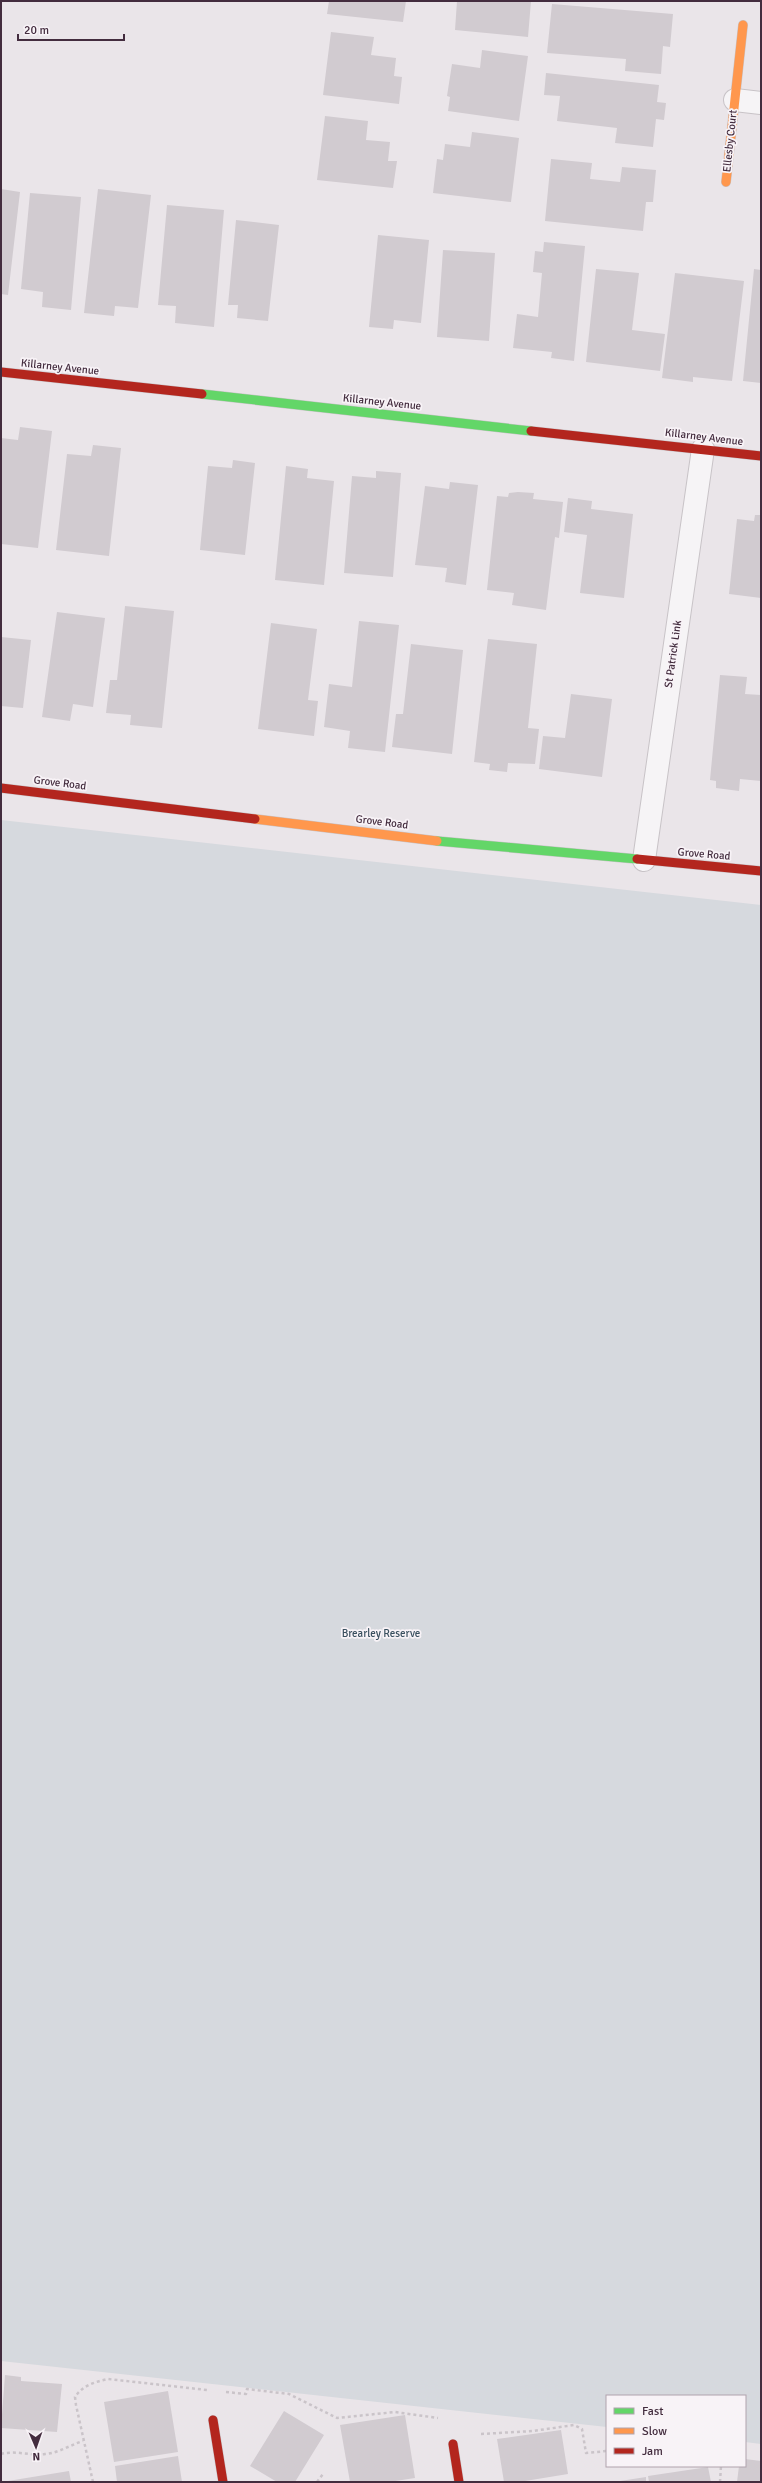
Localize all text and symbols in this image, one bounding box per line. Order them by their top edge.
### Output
scale bar [18,16,124,42]
text: 20 m [24,23,49,38]
street label: Ellesby Court [720,109,740,173]
street label: Killarney Avenue [20,356,100,378]
street label: Killarney Avenue [342,391,422,413]
street label: Killarney Avenue [664,426,744,448]
street label: St Patrick Link [662,619,684,689]
street label: Grove Road [33,773,87,793]
street label: Grove Road [355,812,409,832]
street label: Grove Road [677,845,731,863]
park label: Brearley Reserve [342,1627,420,1640]
legend [606,2395,746,2467]
text: Fast [642,2404,663,2419]
text: Slow [642,2424,667,2439]
north arrow [16,2427,56,2467]
text: Jam [642,2444,663,2459]
text: N [32,2450,40,2463]

